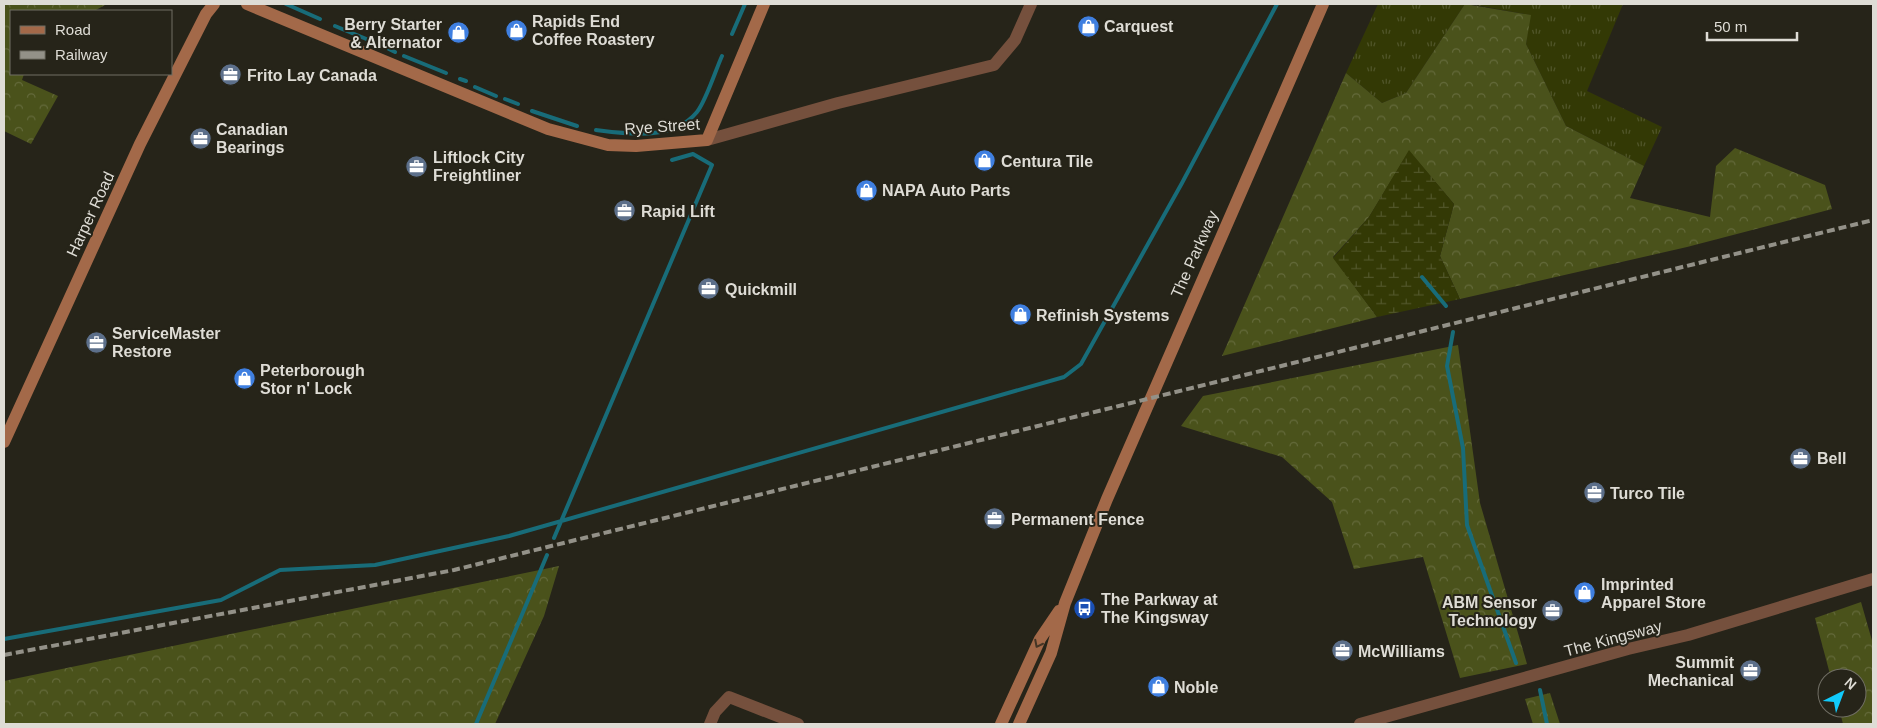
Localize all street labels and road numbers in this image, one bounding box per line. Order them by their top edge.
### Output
street label: Rye Street [624,115,701,138]
street label: Harper Road [63,169,118,259]
street label: The Parkway [1168,208,1221,300]
street label: The Kingsway [1562,617,1664,660]

